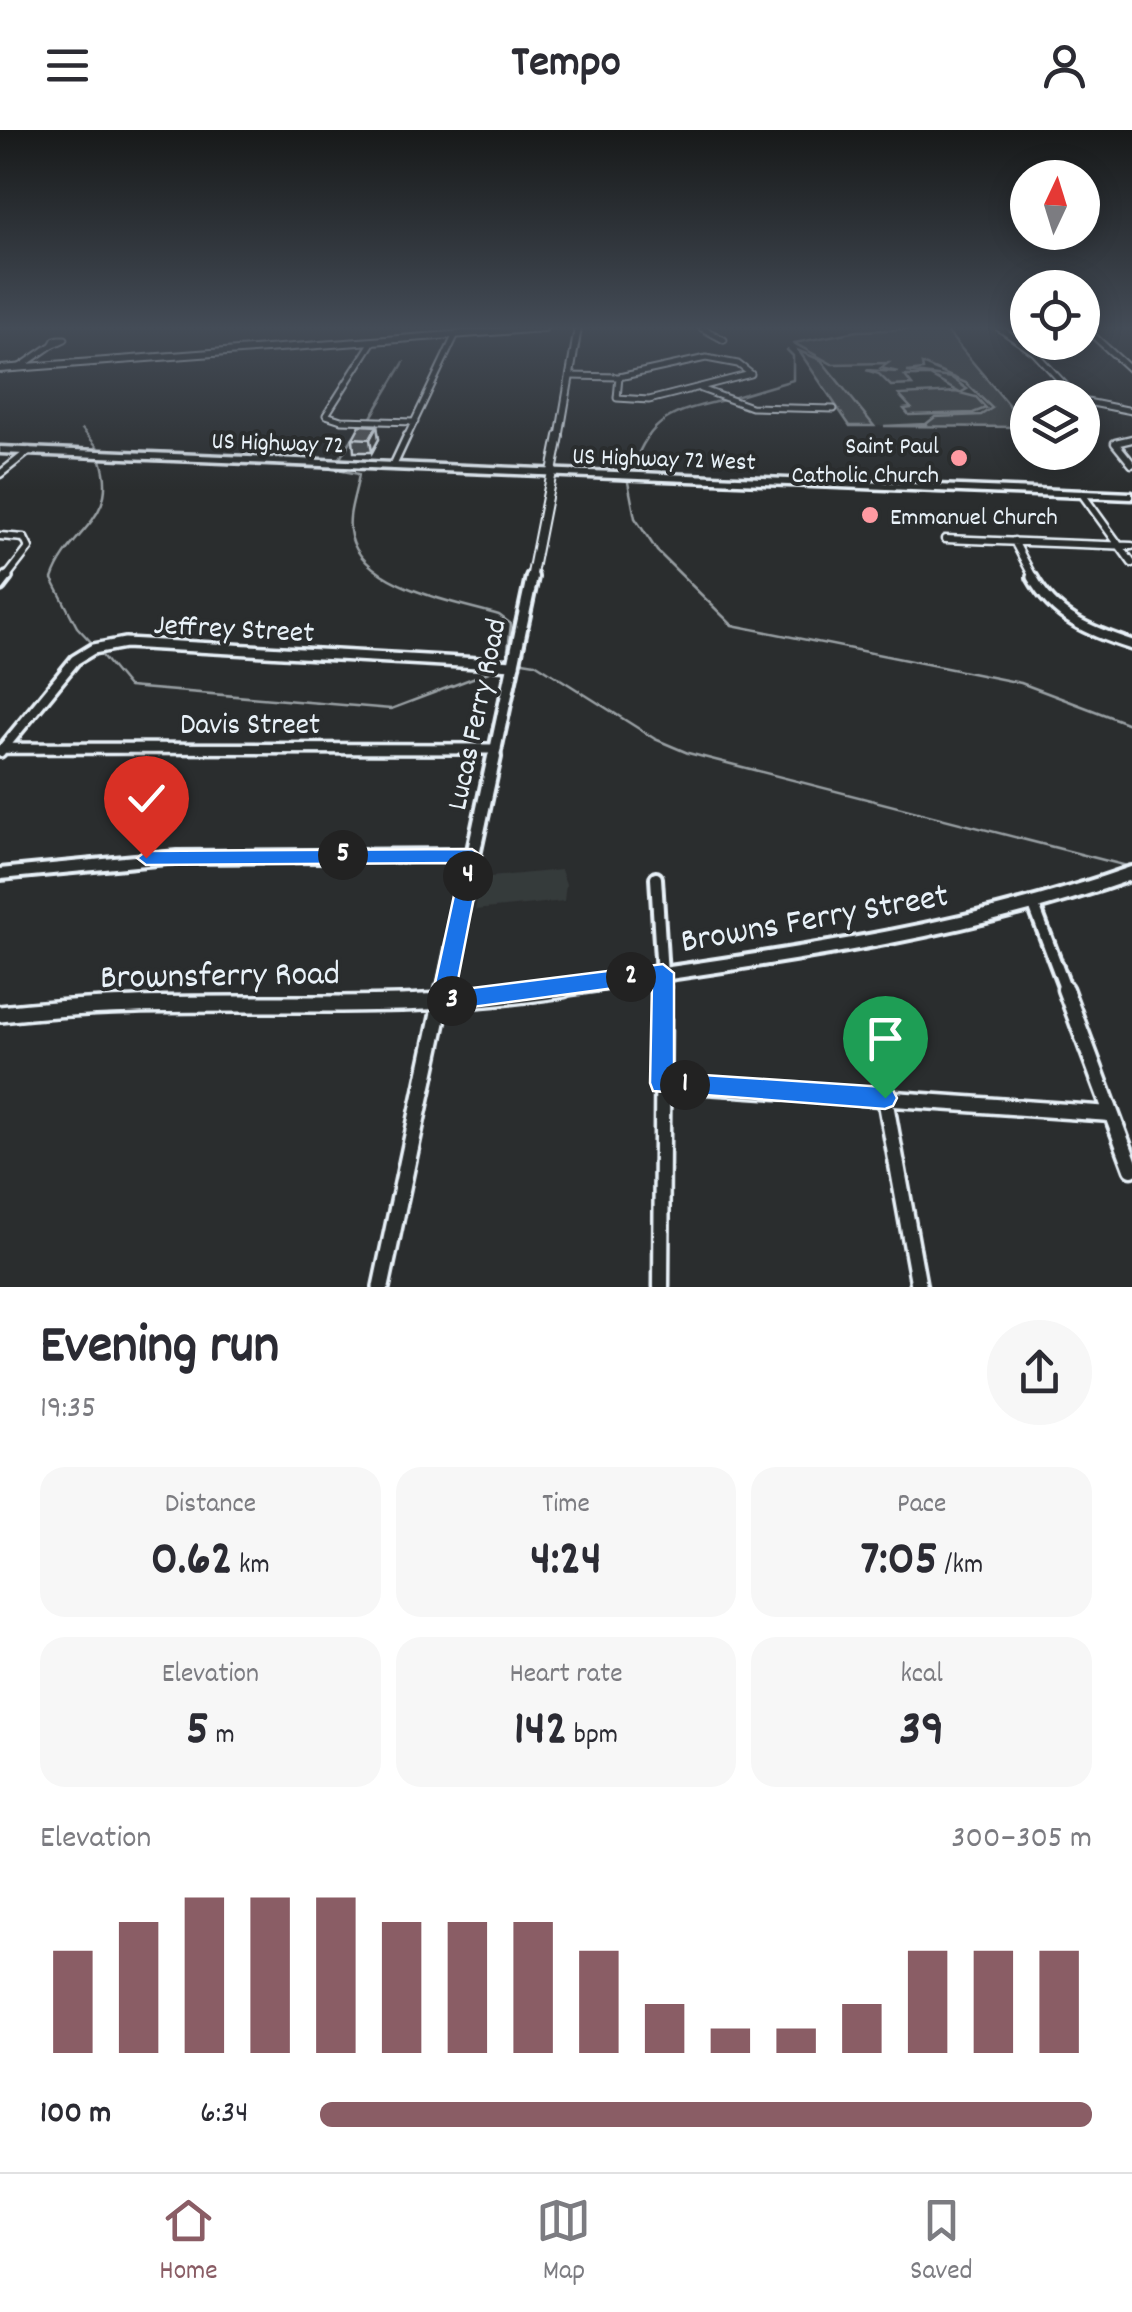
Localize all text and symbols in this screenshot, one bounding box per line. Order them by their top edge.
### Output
text: Tempo [511,33,621,97]
icon: menu [40,38,95,93]
icon: person [1037,38,1092,93]
north arrow [1010,160,1100,250]
map controls [1010,160,1100,470]
button: locate [1010,270,1100,360]
button: layers [1010,380,1100,470]
street label: US Highway 72 [211,425,345,465]
place label: Saint Paul Catholic Church [791,430,939,495]
street label: US Highway 72 West [571,440,756,482]
marker: Saint Paul Catholic Church [948,447,970,469]
place label: Emmanuel Church [890,501,1058,537]
marker: Emmanuel Church [859,504,881,526]
street label: Jeffrey Street [152,606,315,657]
street label: Lucas Ferry Road [438,615,521,815]
street label: Davis Street [180,706,320,749]
pin [104,756,189,859]
icon: check [119,771,174,826]
pin: 5 [318,830,368,880]
text: 5 [337,835,349,875]
pin: 4 [443,851,493,901]
text: 4 [462,856,474,896]
street label: Browns Ferry Street [677,873,953,969]
street label: Brownsferry Road [100,951,340,1005]
pin: 2 [606,952,656,1002]
text: 2 [625,957,637,997]
pin: 3 [427,976,477,1026]
text: 3 [446,981,458,1021]
pin [843,996,928,1099]
icon: arrive [858,1011,913,1066]
pin: 1 [660,1060,710,1110]
text: 1 [682,1065,688,1105]
text: Evening run [40,1310,279,1389]
button: share [987,1320,1092,1425]
text: 19:35 [40,1387,96,1433]
text: Distance [165,1486,256,1526]
text: Time [542,1486,590,1526]
text: Pace [897,1486,946,1526]
text: 0.62 [151,1526,233,1598]
text: 4:24 [530,1526,602,1598]
text: 7:05 [860,1526,938,1598]
text: km [233,1547,270,1587]
text: /km [938,1547,983,1587]
text: Elevation [162,1656,259,1696]
text: Heart rate [509,1656,623,1696]
text: kcal [900,1656,943,1696]
text: 5 [186,1696,209,1768]
text: 142 [514,1696,567,1768]
text: 39 [899,1696,944,1768]
text: m [209,1717,235,1757]
text: bpm [567,1717,618,1757]
text: Elevation [40,1817,151,1863]
text: 300–305 m [951,1817,1092,1863]
text: 100 m [40,2092,111,2138]
text: 6:34 [200,2092,248,2138]
tab: Home [159,2193,218,2293]
tab: Map [536,2193,591,2293]
tab: Saved [910,2193,973,2293]

